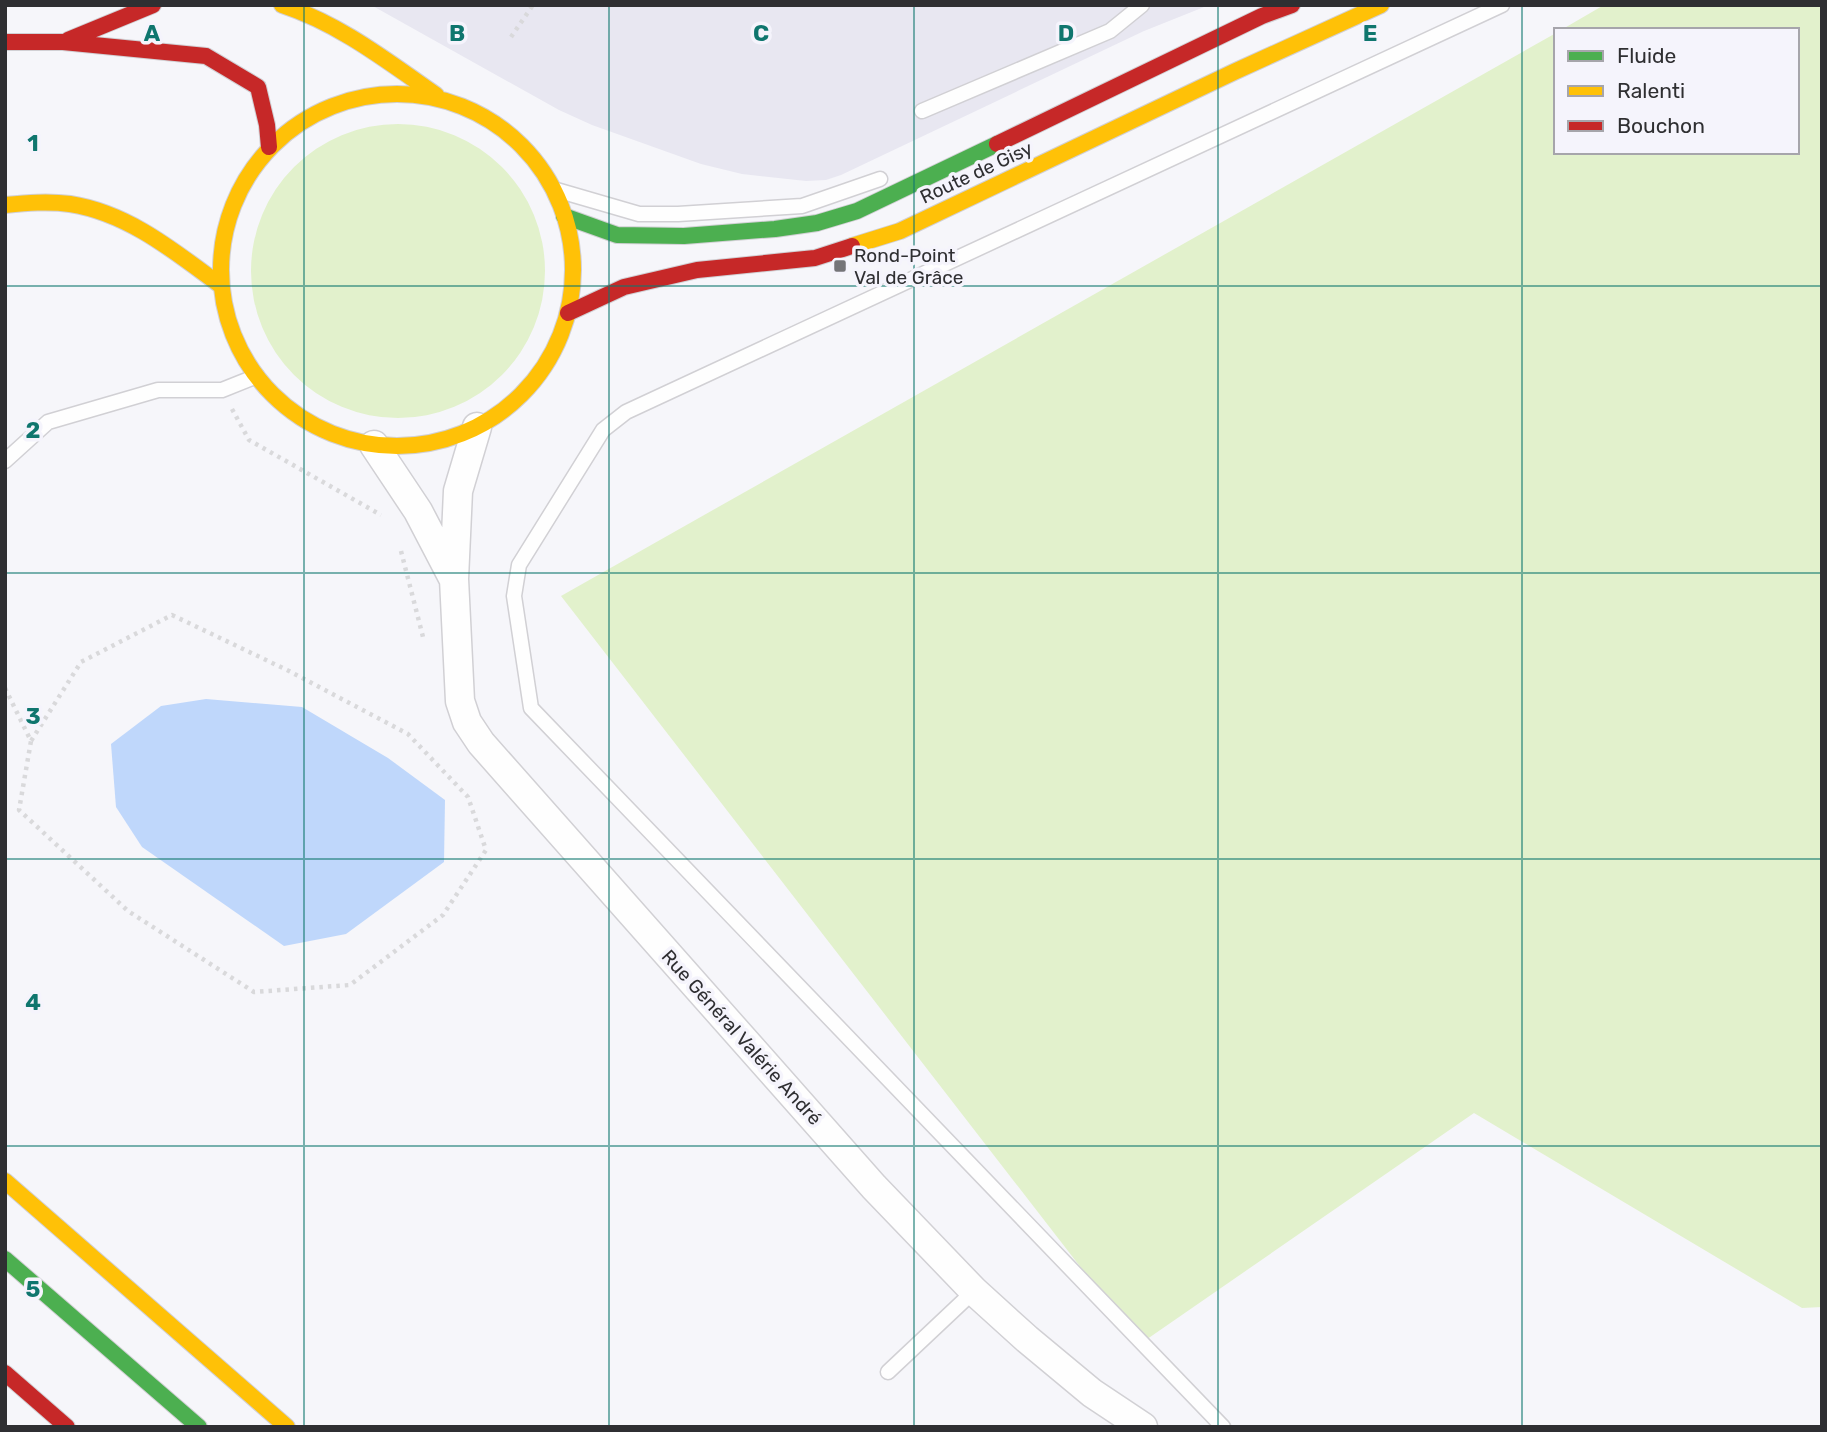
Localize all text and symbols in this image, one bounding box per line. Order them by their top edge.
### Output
text: A [144,19,161,47]
text: B [449,19,465,47]
text: C [753,19,769,47]
text: D [1058,19,1074,47]
text: E [1363,19,1377,47]
legend [1554,28,1799,154]
text: Fluide [1617,43,1676,68]
text: Ralenti [1617,78,1685,103]
text: Bouchon [1617,113,1705,138]
text: 1 [27,129,39,157]
street label: Route de Gisy [916,136,1036,209]
place label: Rond-Point Val de Grâce [854,244,963,289]
marker: Rond-Point Val de Grâce [832,258,848,274]
text: 2 [26,416,40,444]
text: 3 [25,702,41,730]
street label: Rue Général Valérie André [657,945,827,1130]
text: 4 [25,988,41,1016]
text: 5 [26,1275,41,1303]

